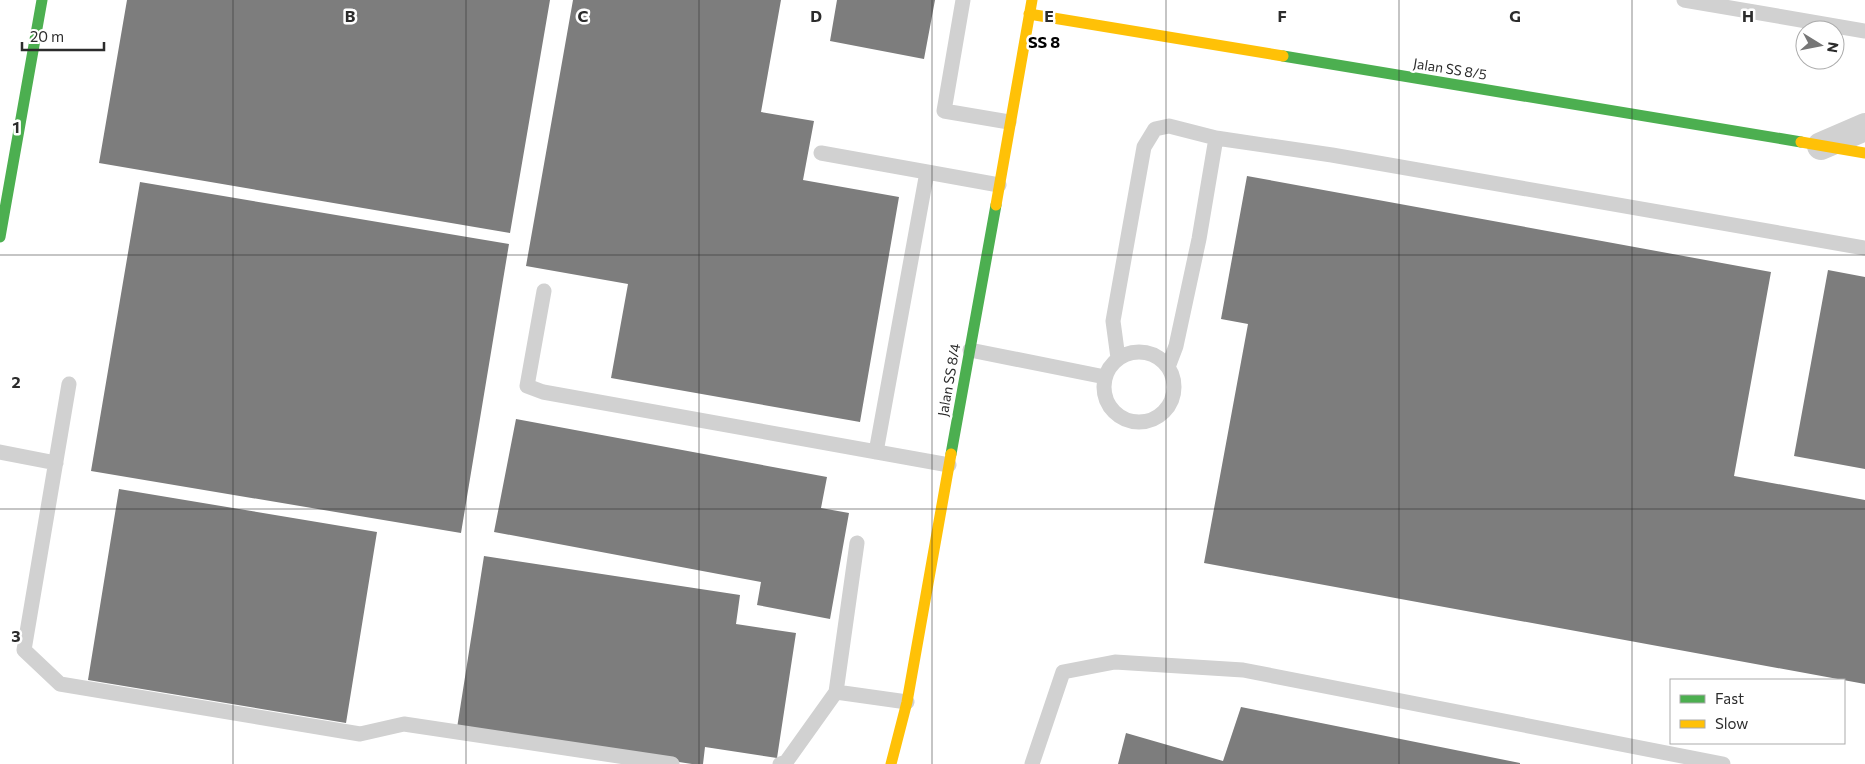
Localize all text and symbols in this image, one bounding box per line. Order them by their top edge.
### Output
text: B [345,6,356,25]
text: C [578,6,589,25]
text: D [810,6,822,25]
text: E [1044,6,1054,25]
text: F [1277,6,1287,25]
text: G [1509,6,1521,25]
text: H [1742,6,1754,25]
scale bar [22,20,105,52]
north arrow [1795,20,1845,70]
text: 20 m [30,27,64,45]
district label: SS 8 [1028,32,1060,51]
text: N [1824,41,1843,54]
street label: Jalan SS 8/5 [1412,54,1488,83]
text: 1 [12,117,20,136]
street label: Jalan SS 8/4 [934,341,963,418]
text: 2 [11,372,21,391]
text: 3 [11,626,21,645]
legend [1670,679,1845,744]
text: Fast [1715,689,1744,707]
text: Slow [1715,714,1748,732]

